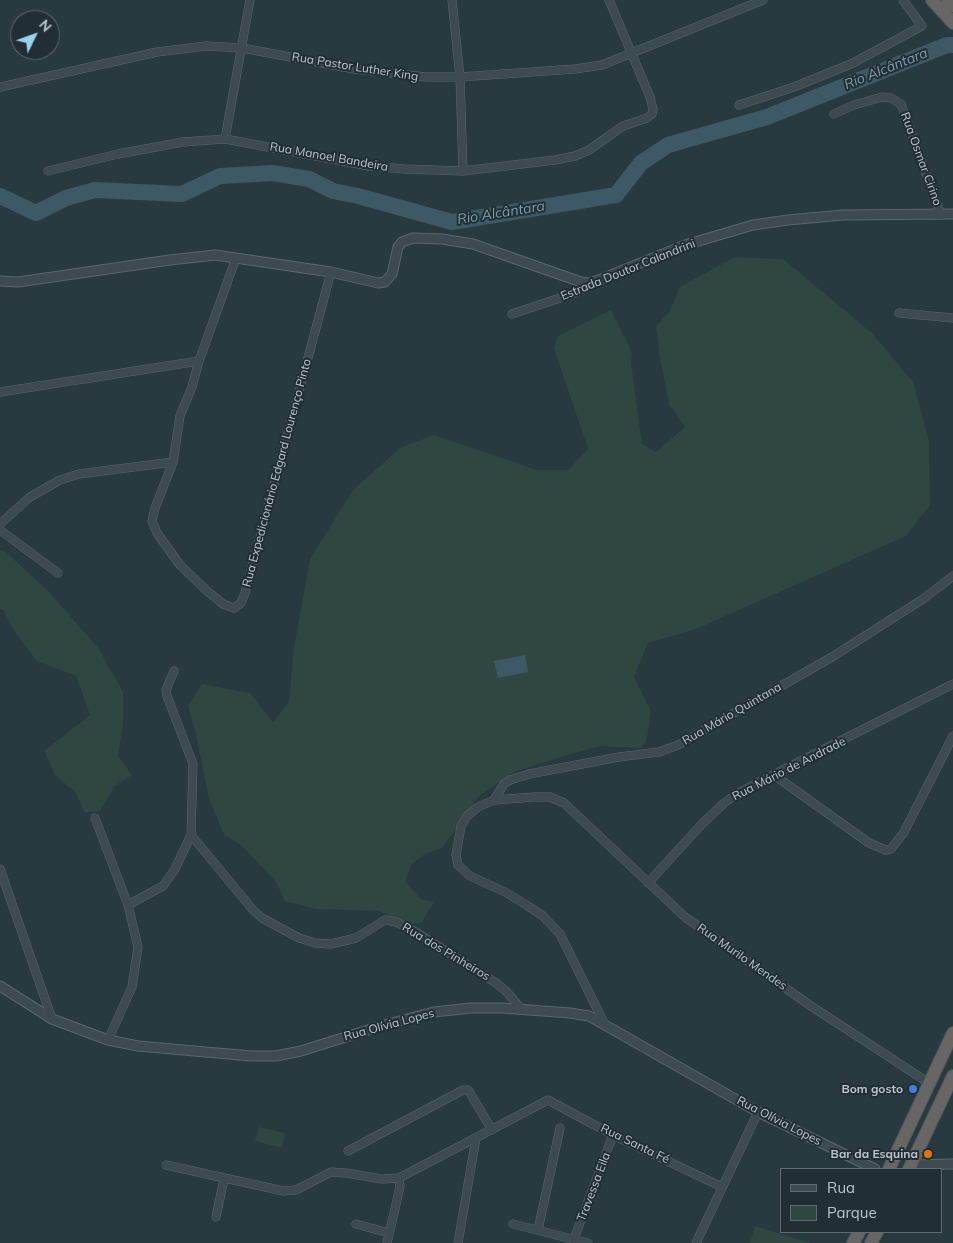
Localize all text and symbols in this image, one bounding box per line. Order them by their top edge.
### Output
north arrow [10,10,60,60]
text: N [35,16,56,36]
water label: Rio Alcântara [842,45,930,93]
street label: Rua Pastor Luther King [291,50,419,84]
street label: Rua Osmar Cirino [897,110,945,208]
street label: Rua Manoel Bandeira [269,139,389,175]
water label: Rio Alcântara [456,198,546,228]
street label: Estrada Doutor Calandrini [559,236,697,304]
street label: Rua Expedicionário Edgard Lourenço Pinto [240,357,314,589]
street label: Rua Mário Quintana [680,680,784,748]
street label: Rua Mário de Andrade [730,734,848,804]
street label: Rua dos Pinheiros [399,920,493,984]
street label: Rua Murilo Mendes [694,921,790,993]
street label: Rua Olívia Lopes [342,1006,436,1044]
place label: Bom gosto [841,1082,903,1096]
marker: Bom gosto [907,1083,919,1095]
street label: Rua Olívia Lopes [734,1093,824,1149]
street label: Rua Santa Fé [598,1121,672,1167]
place label: Bar da Esquina [831,1147,918,1161]
marker: Bar da Esquina [922,1148,934,1160]
street label: Travessa Eila [574,1150,614,1224]
legend [780,1168,943,1233]
text: Rua [827,1178,855,1197]
text: Parque [827,1203,877,1222]

